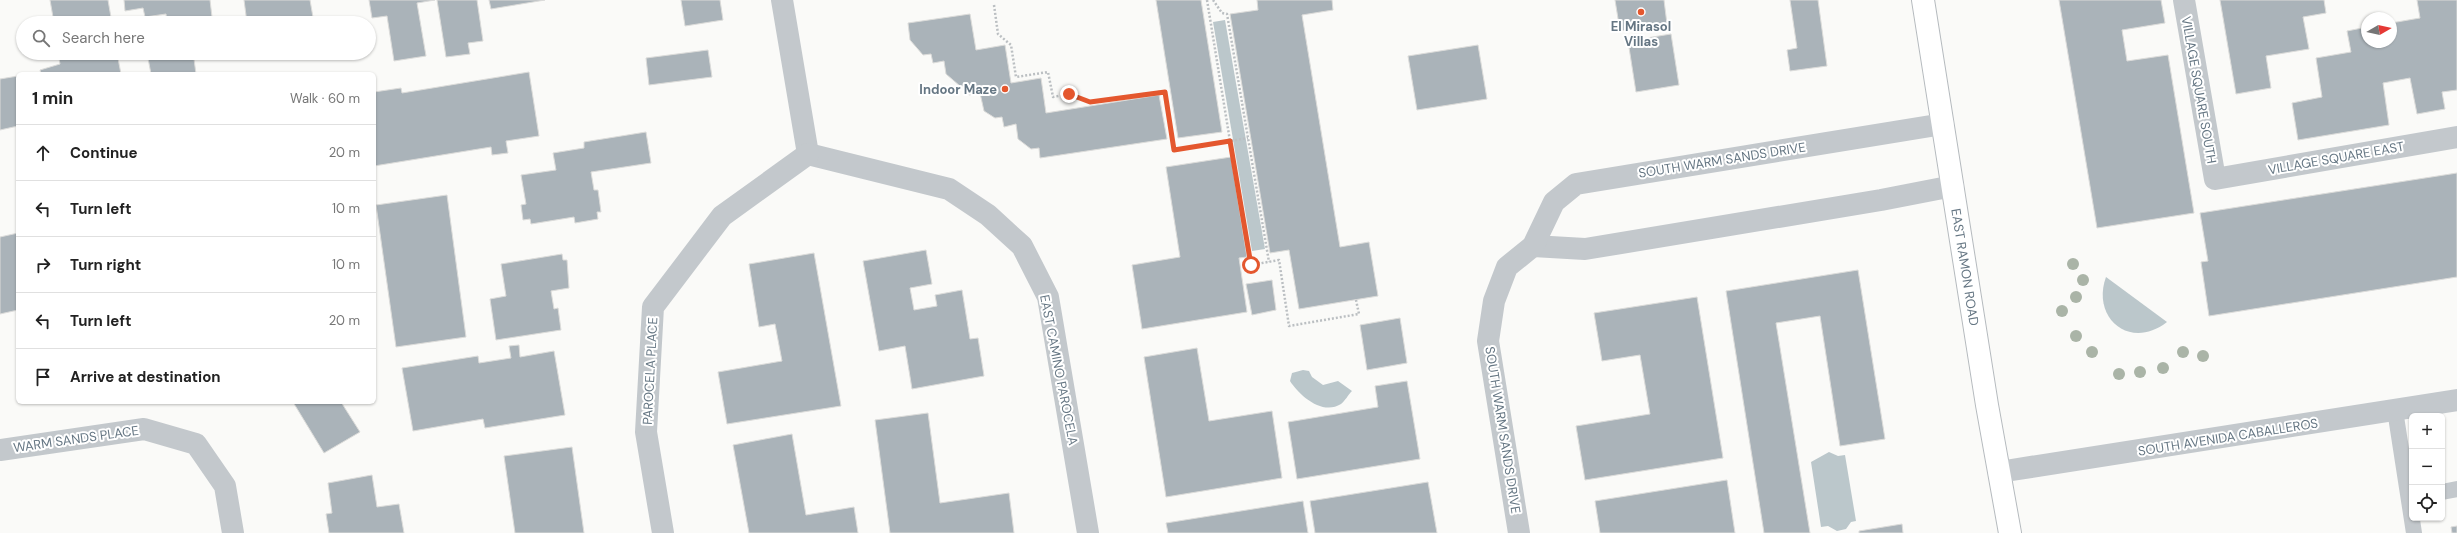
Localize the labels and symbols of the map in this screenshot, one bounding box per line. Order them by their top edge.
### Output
marker: El Mirasol Villas [1636,7,1646,17]
north arrow [2361,12,2397,48]
street label: VILLAGE SQUARE SOUTH [2178,15,2220,165]
place label: El Mirasol Villas [1611,18,1671,50]
place label: Indoor Maze [919,81,997,98]
marker: Indoor Maze [1000,84,1010,94]
route end [1060,85,1078,103]
street label: SOUTH WARM SANDS DRIVE [1637,138,1807,182]
street label: VILLAGE SQUARE EAST [2267,138,2405,178]
street label: EAST RAMON ROAD [1947,207,1983,327]
route start [1242,256,1260,274]
street label: EAST CAMINO PAROCELA [1036,293,1082,447]
street label: PAROCELA PLACE [639,317,661,425]
street label: SOUTH WARM SANDS DRIVE [1481,345,1525,515]
street label: SOUTH AVENIDA CABALLEROS [2137,414,2319,460]
street label: WARM SANDS PLACE [12,422,140,456]

